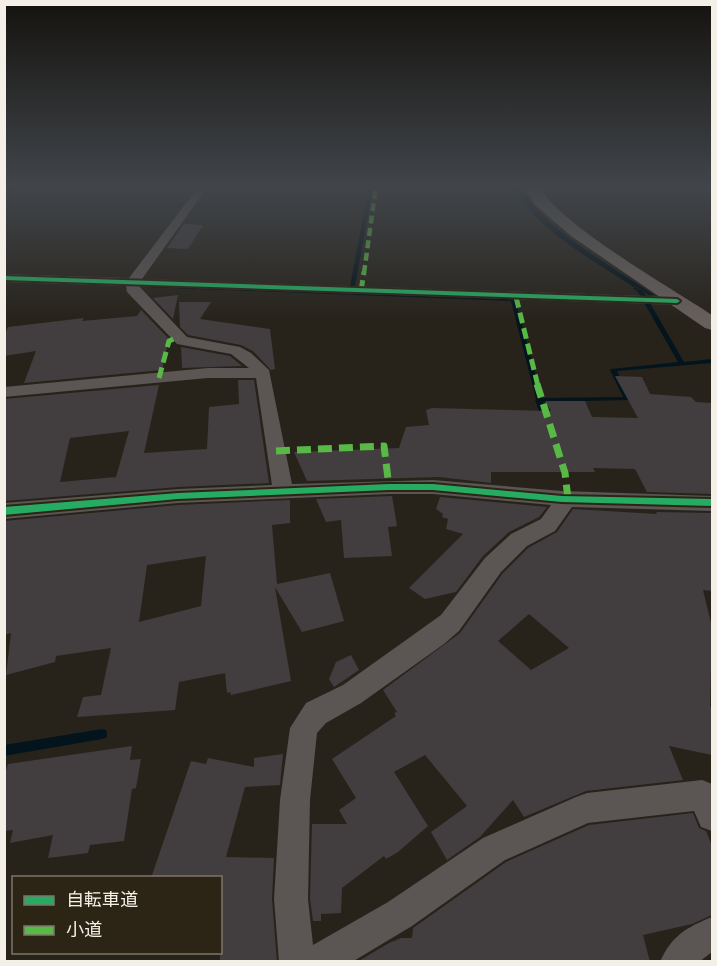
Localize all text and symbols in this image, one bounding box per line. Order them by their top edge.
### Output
legend [12,876,222,954]
text: 自転車道 [66,885,138,912]
text: 小道 [66,915,102,942]

